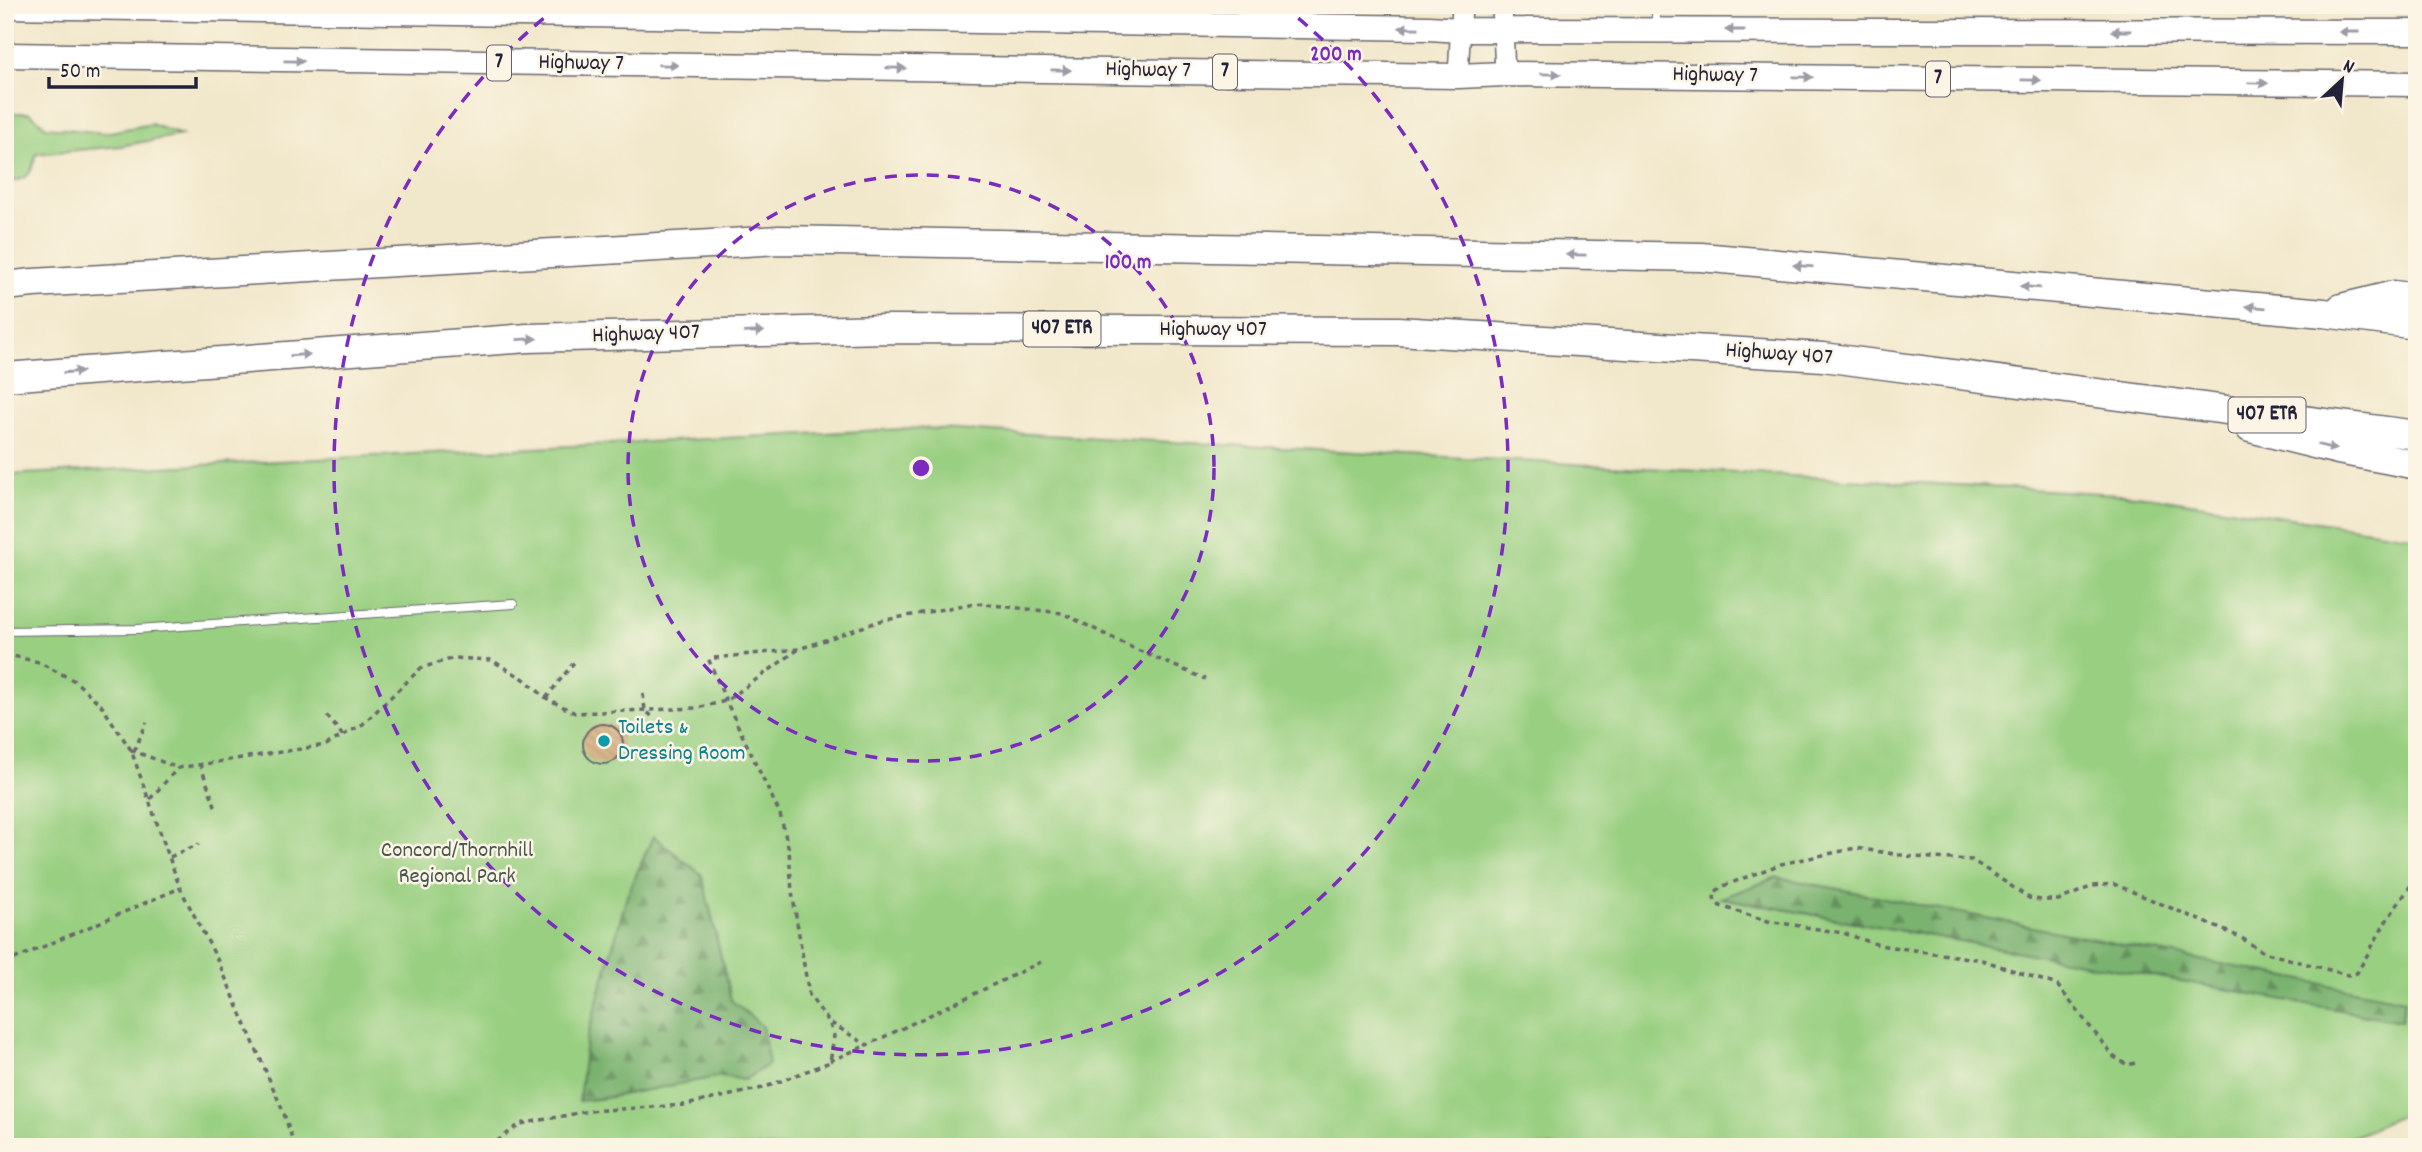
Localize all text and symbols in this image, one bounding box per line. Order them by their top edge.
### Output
one-way arrow [1397,22,1419,34]
one-way arrow [1723,24,1745,36]
one-way arrow [2110,25,2132,37]
one-way arrow [2337,26,2359,38]
text: 200 m [1310,41,1362,71]
scale bar [49,46,196,90]
road number: 7 [487,46,511,80]
north arrow [2306,46,2376,116]
street label: Highway 7 [538,47,624,81]
street label: Highway 7 [1105,54,1191,88]
text: N [2338,54,2358,82]
one-way arrow [283,55,305,66]
road number: 7 [1213,55,1237,90]
text: 50 m [60,58,100,88]
one-way arrow [658,59,680,71]
street label: Highway 7 [1672,59,1758,93]
one-way arrow [885,62,907,74]
road number: 7 [1926,62,1950,96]
one-way arrow [1050,64,1072,76]
one-way arrow [1540,68,1562,80]
one-way arrow [1792,71,1814,83]
one-way arrow [2020,74,2042,86]
one-way arrow [2247,77,2269,88]
text: 100 m [1105,249,1151,279]
one-way arrow [1565,249,1587,261]
one-way arrow [1792,260,1814,271]
one-way arrow [2018,281,2040,292]
one-way arrow [2245,301,2267,312]
road number: 407 ETR [1024,312,1100,346]
street label: Highway 407 [1159,314,1267,347]
street label: Highway 407 [592,317,700,353]
one-way arrow [744,327,766,338]
one-way arrow [516,333,538,344]
street label: Highway 407 [1724,335,1834,375]
one-way arrow [289,349,311,360]
one-way arrow [63,366,85,377]
road number: 407 ETR [2228,398,2306,432]
one-way arrow [2316,442,2338,453]
centre of rings [909,456,933,480]
place label: Toilets & Dressing Room [618,712,746,771]
marker: Toilets & Dressing Room [596,733,612,749]
park label: Concord/Thornhill Regional Park [381,835,534,894]

